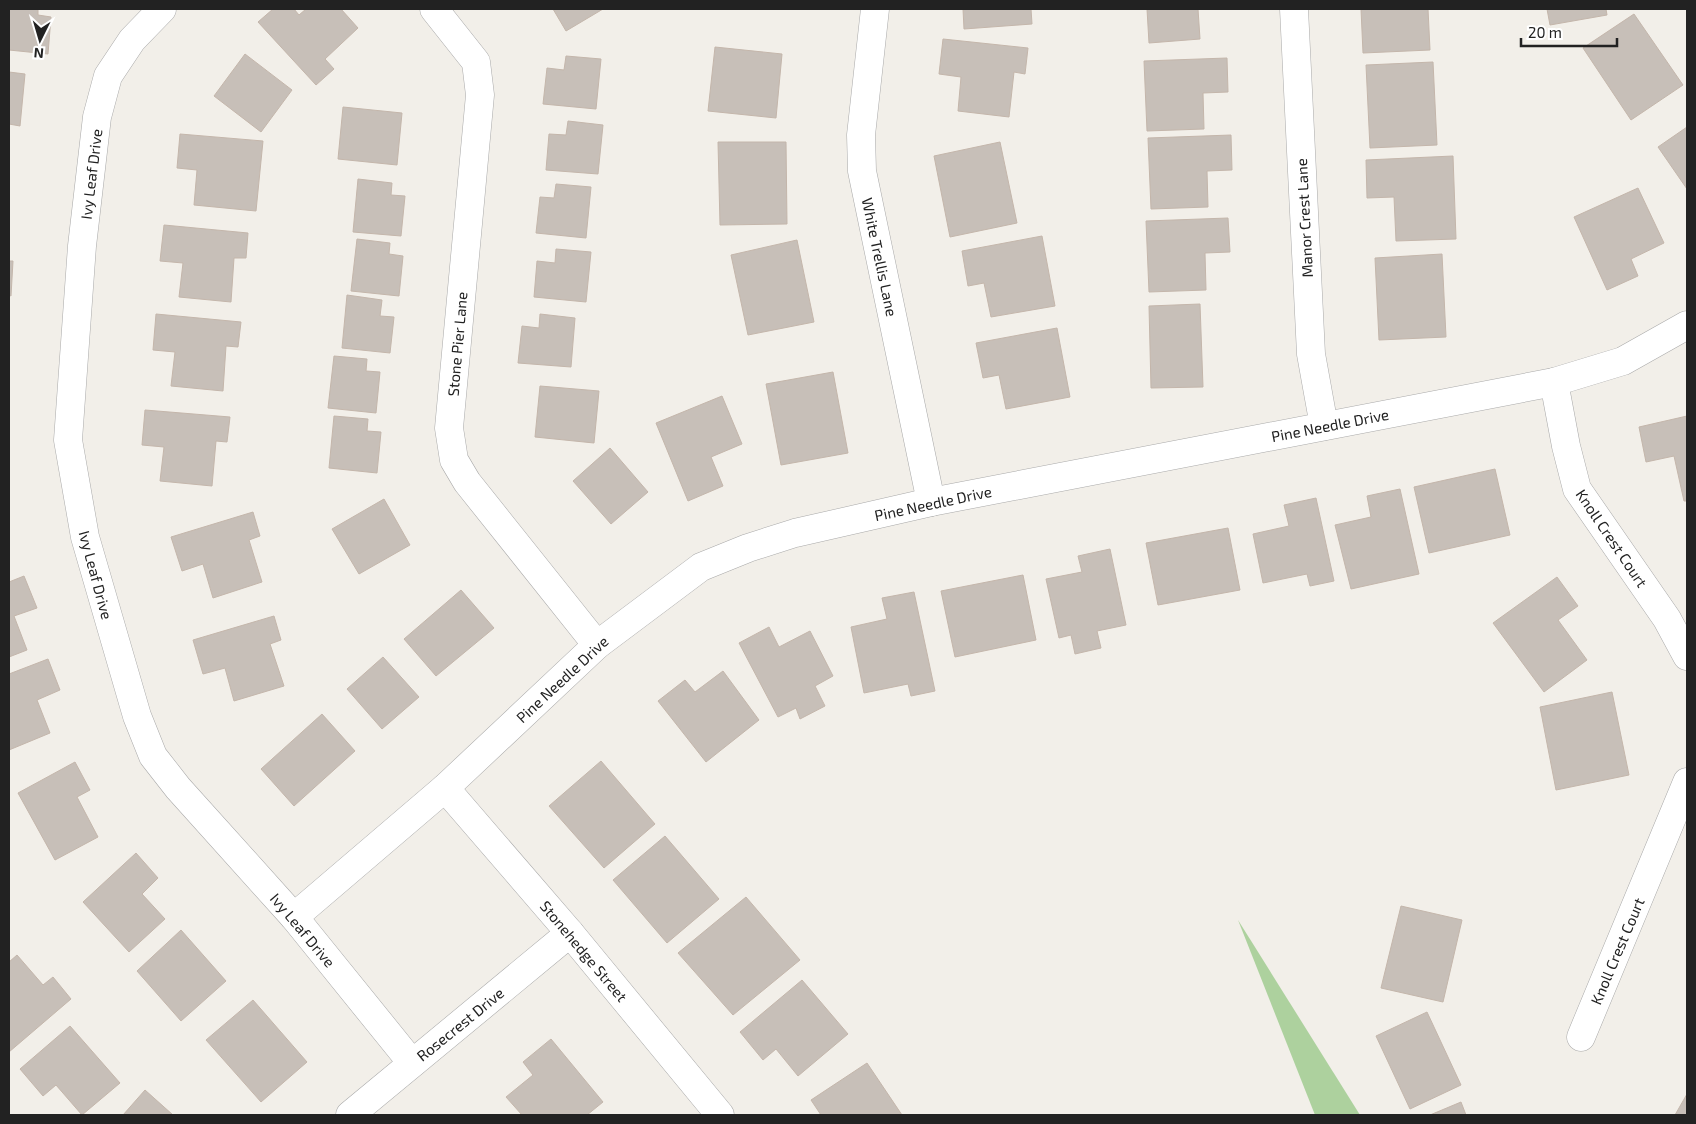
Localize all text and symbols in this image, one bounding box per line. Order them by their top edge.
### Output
north arrow [15,15,65,65]
scale bar [1521,15,1617,47]
text: 20 m [1528,23,1562,41]
text: N [33,45,45,62]
street label: Ivy Leaf Drive [77,128,105,220]
street label: Manor Crest Lane [1292,158,1316,278]
street label: White Trellis Lane [859,196,901,318]
street label: Stone Pier Lane [443,291,471,397]
street label: Pine Needle Drive [1270,405,1390,445]
street label: Pine Needle Drive [873,482,993,524]
street label: Knoll Crest Court [1573,486,1652,591]
street label: Ivy Leaf Drive [76,529,116,621]
street label: Pine Needle Drive [512,632,612,726]
street label: Ivy Leaf Drive [267,889,339,971]
street label: Knoll Crest Court [1586,895,1648,1007]
street label: Stonehedge Street [537,897,632,1005]
street label: Rosecrest Drive [413,983,507,1065]

